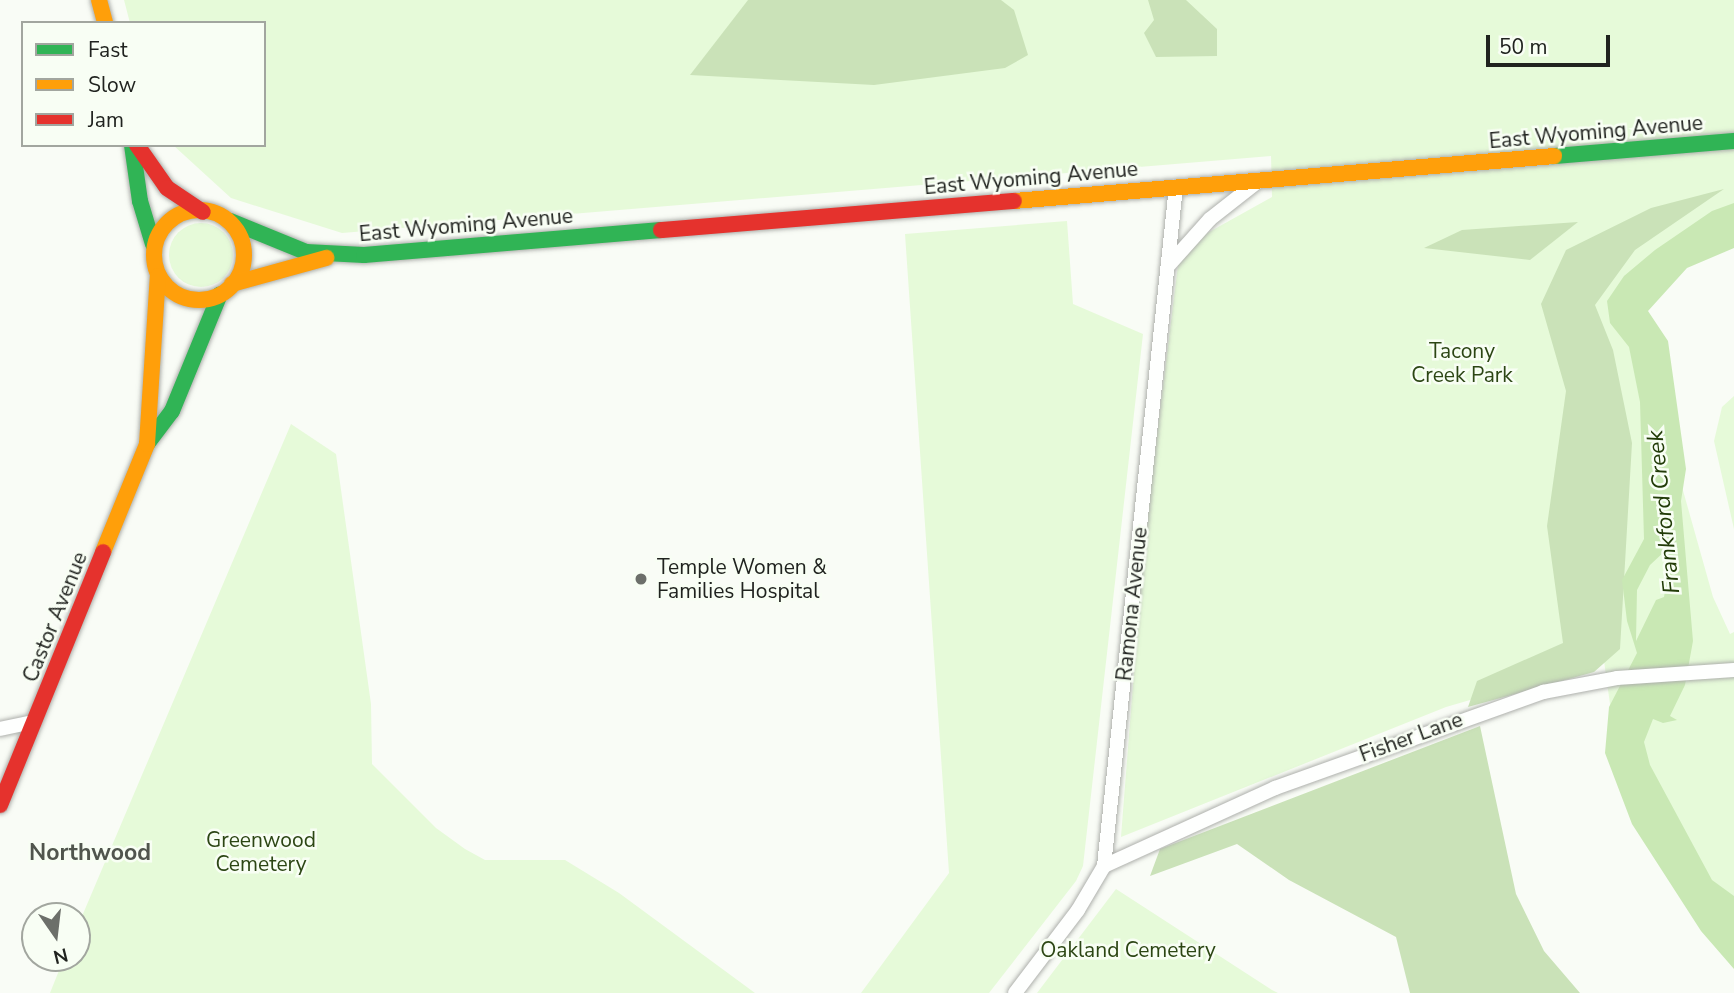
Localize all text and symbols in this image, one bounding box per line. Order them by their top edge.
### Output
legend [21,21,266,147]
scale bar [1489,21,1613,65]
text: 50 m [1499,33,1548,61]
text: Fast [88,36,128,64]
text: Slow [88,71,136,99]
text: Jam [88,106,124,134]
street label: East Wyoming Avenue [1488,110,1704,154]
street label: East Wyoming Avenue [923,156,1139,200]
street label: East Wyoming Avenue [358,203,574,247]
park label: Tacony Creek Park [1411,338,1513,388]
water label: Frankford Creek [1642,429,1686,595]
street label: Ramona Avenue [1111,526,1153,682]
street label: Castor Avenue [17,548,93,686]
place label: Temple Women & Families Hospital [657,554,827,604]
marker: Temple Women & Families Hospital [631,569,651,589]
street label: Fisher Lane [1356,707,1466,767]
park label: Greenwood Cemetery [206,827,316,877]
district label: Northwood [29,839,151,867]
north arrow [21,902,91,972]
park label: Oakland Cemetery [1040,937,1216,963]
text: N [51,941,71,970]

